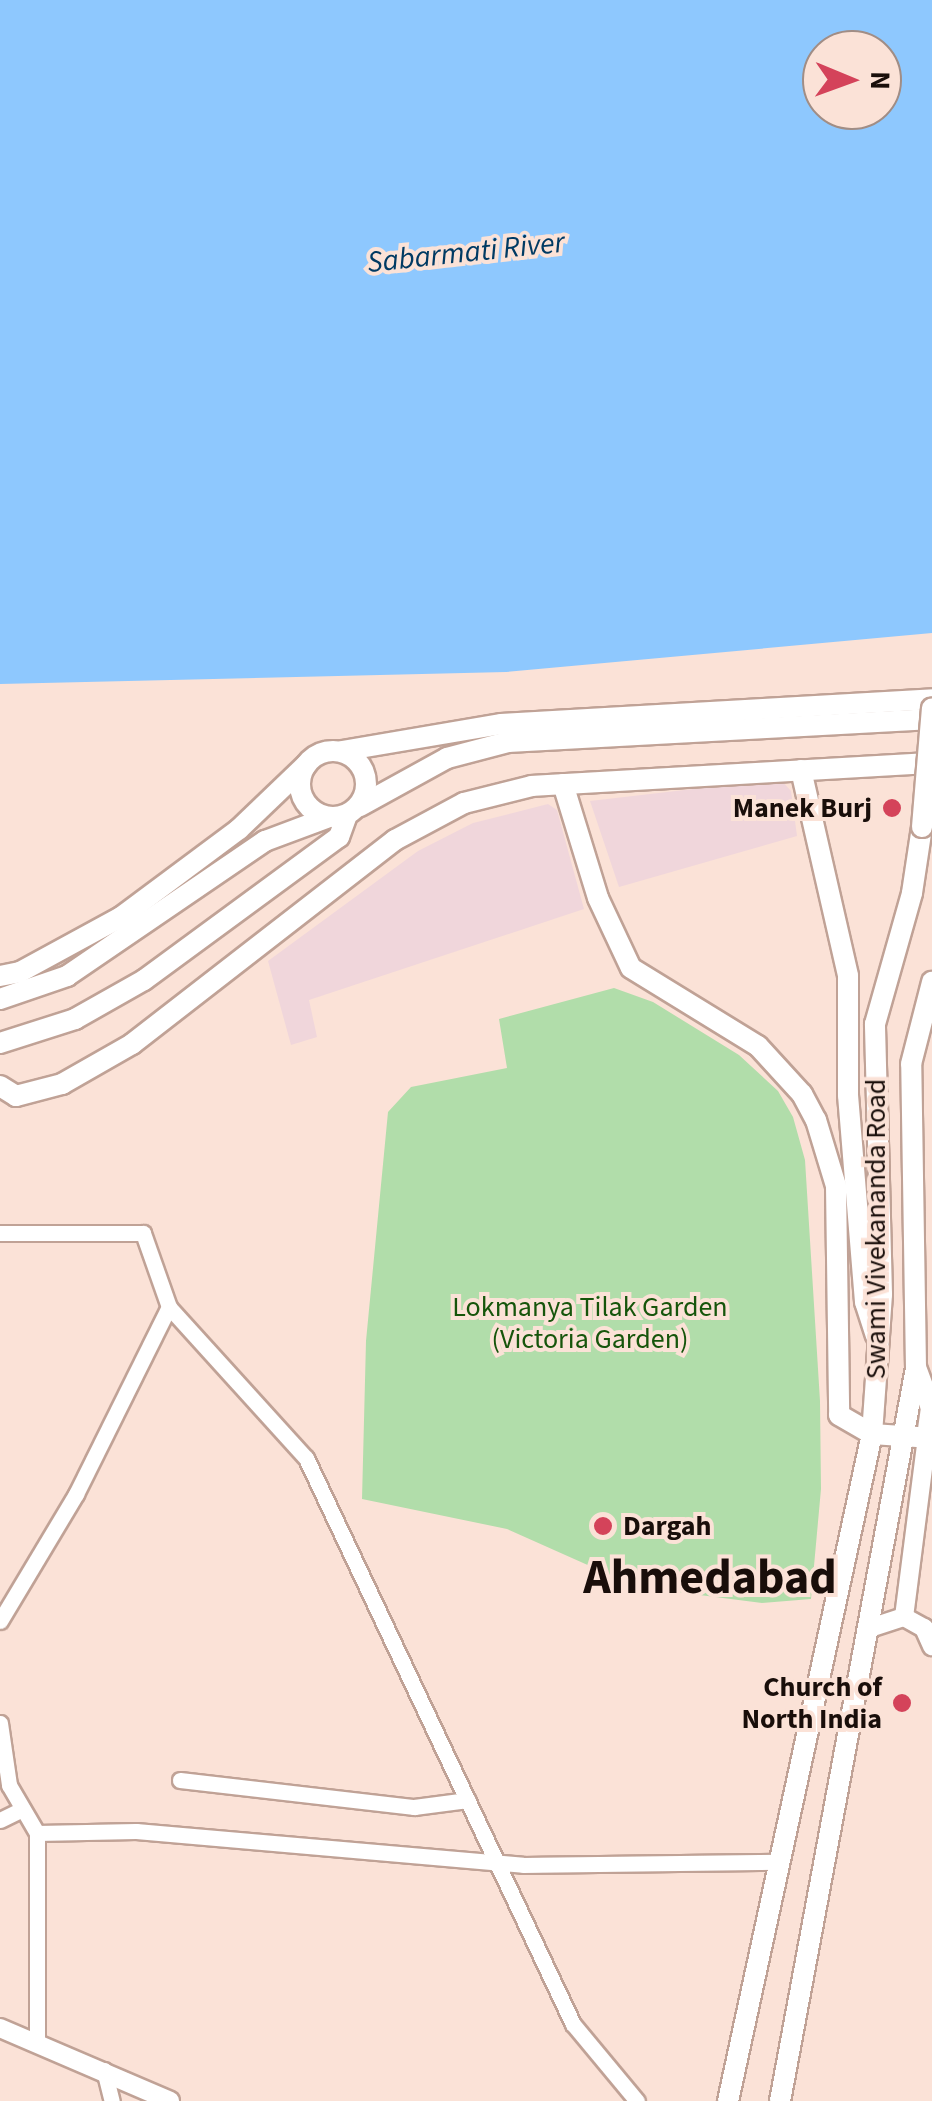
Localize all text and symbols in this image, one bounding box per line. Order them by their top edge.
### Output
north arrow [802,30,902,130]
text: N [860,71,900,90]
water label: Sabarmati River [366,225,566,281]
place label: Manek Burj [733,791,872,825]
marker: Manek Burj [881,797,903,819]
street label: Swami Vivekananda Road [859,1079,893,1379]
park label: Lokmanya Tilak Garden (Victoria Garden) [452,1290,728,1356]
place label: Dargah [623,1509,712,1543]
marker: Dargah [592,1515,614,1537]
district label: Ahmedabad [583,1550,837,1608]
place label: Church of North India [741,1670,882,1736]
marker: Church of North India [891,1692,913,1714]

